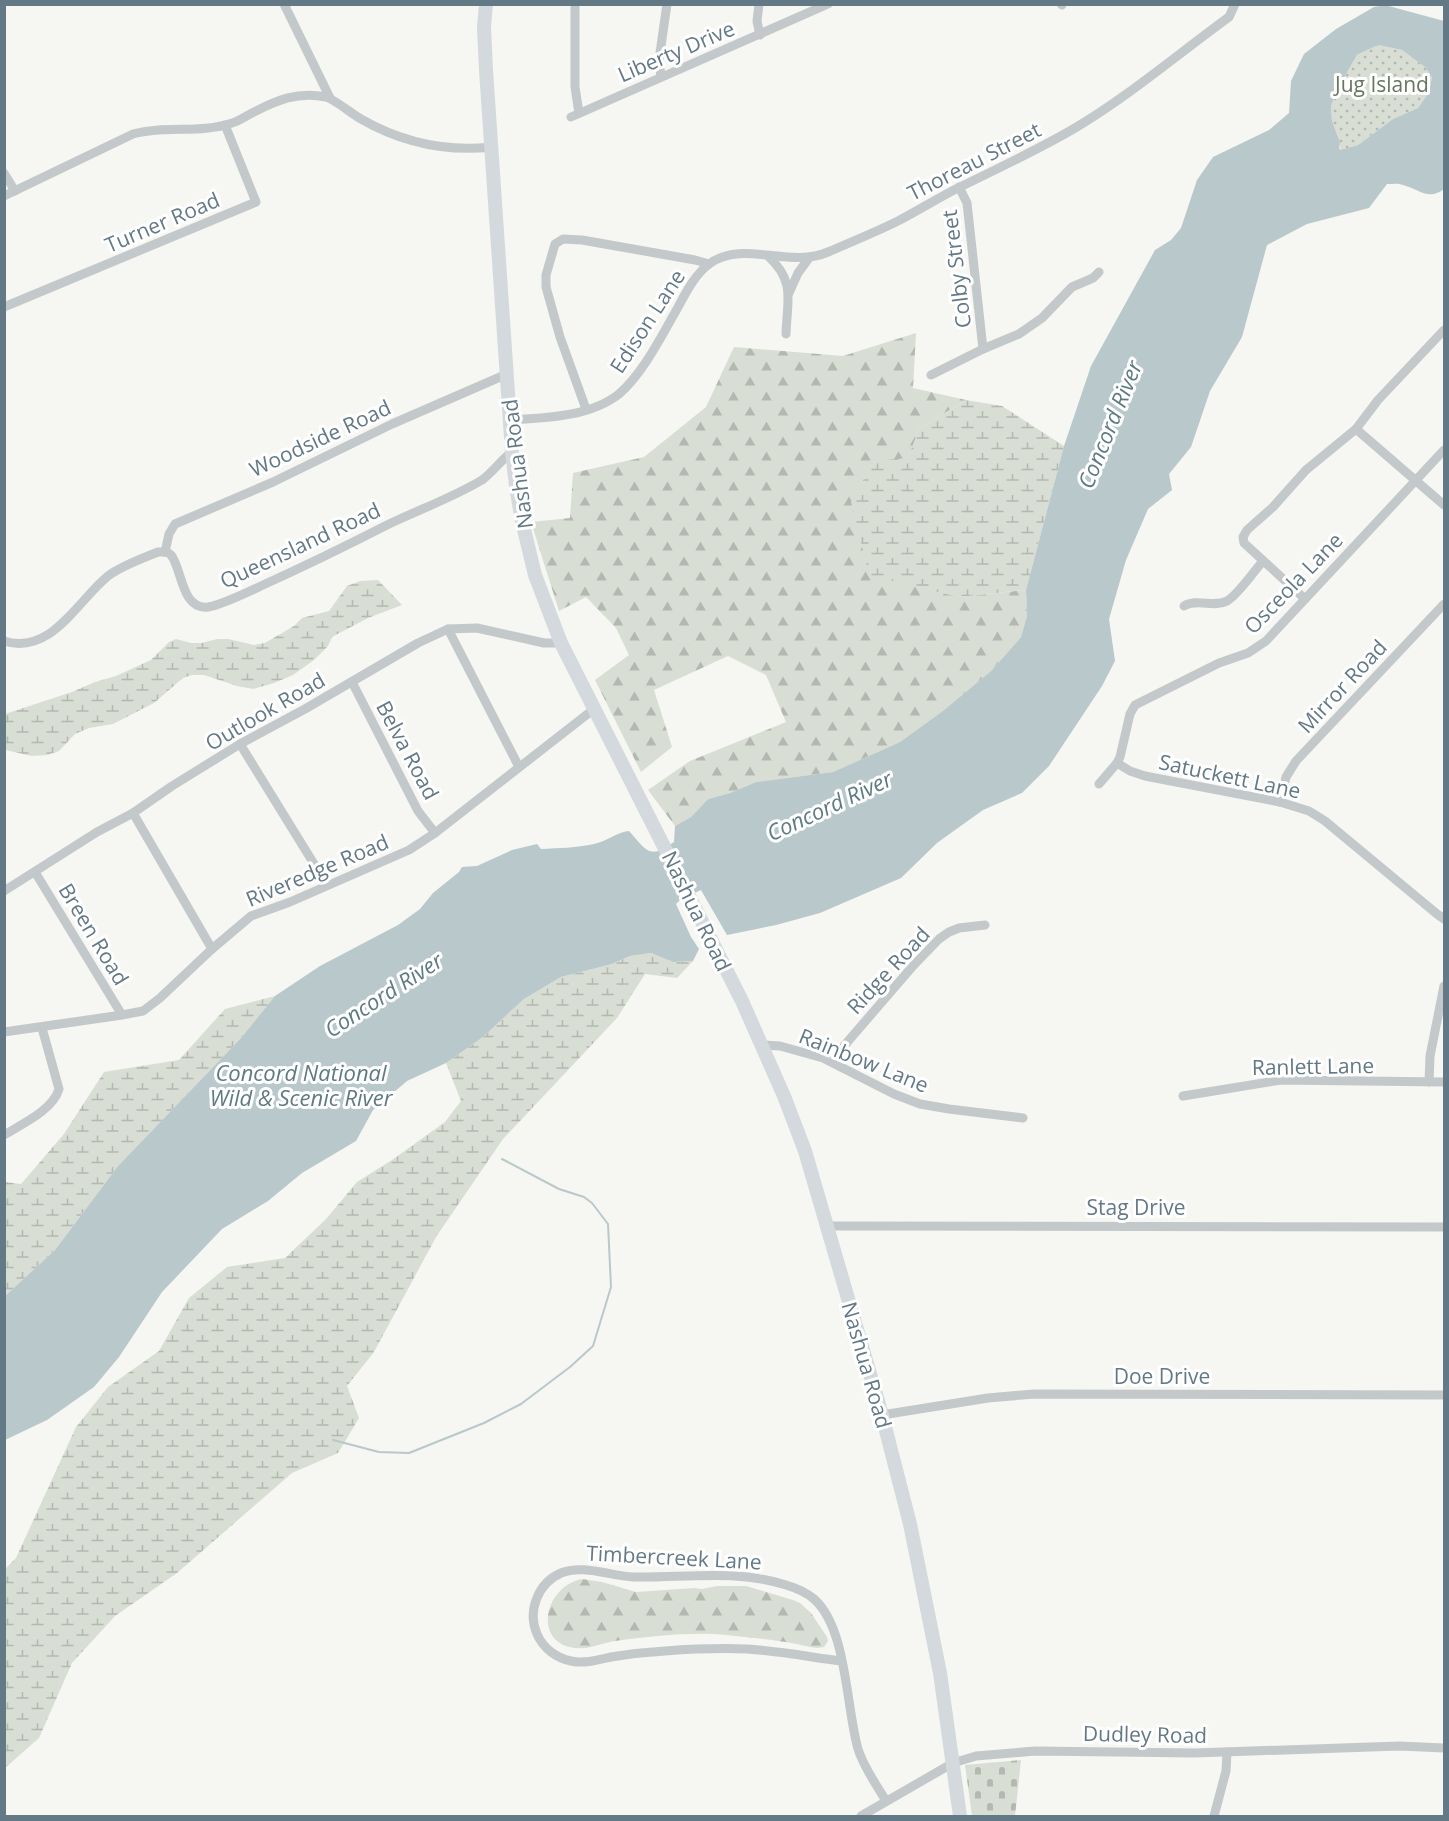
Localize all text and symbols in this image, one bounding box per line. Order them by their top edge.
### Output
street label: Liberty Drive [613,14,739,88]
park label: Jug Island [1333,70,1429,98]
street label: Thoreau Street [903,115,1045,207]
street label: Turner Road [100,185,224,259]
street label: Colby Street [935,208,977,330]
street label: Edison Lane [603,264,691,378]
water label: Concord River [1070,354,1149,492]
street label: Woodside Road [245,393,395,483]
street label: Nashua Road [495,398,539,530]
street label: Queensland Road [215,496,385,594]
street label: Osceola Lane [1238,526,1348,640]
street label: Mirror Road [1291,633,1393,739]
street label: Outlook Road [200,665,330,757]
street label: Belva Road [370,696,446,804]
street label: Satuckett Lane [1157,747,1303,805]
water label: Concord River [761,762,898,847]
street label: Riveredge Road [241,827,393,913]
street label: Nashua Road [656,846,738,976]
street label: Breen Road [53,878,135,990]
street label: Ridge Road [840,920,936,1020]
water label: Concord River [318,944,449,1043]
street label: Rainbow Lane [795,1021,933,1099]
street label: Ranlett Lane [1252,1051,1374,1081]
water label: Concord National Wild & Scenic River [210,1057,394,1112]
street label: Stag Drive [1087,1193,1185,1221]
street label: Nashua Road [836,1298,898,1432]
street label: Doe Drive [1114,1362,1210,1390]
street label: Timbercreek Lane [586,1538,762,1576]
street label: Dudley Road [1083,1719,1207,1749]

